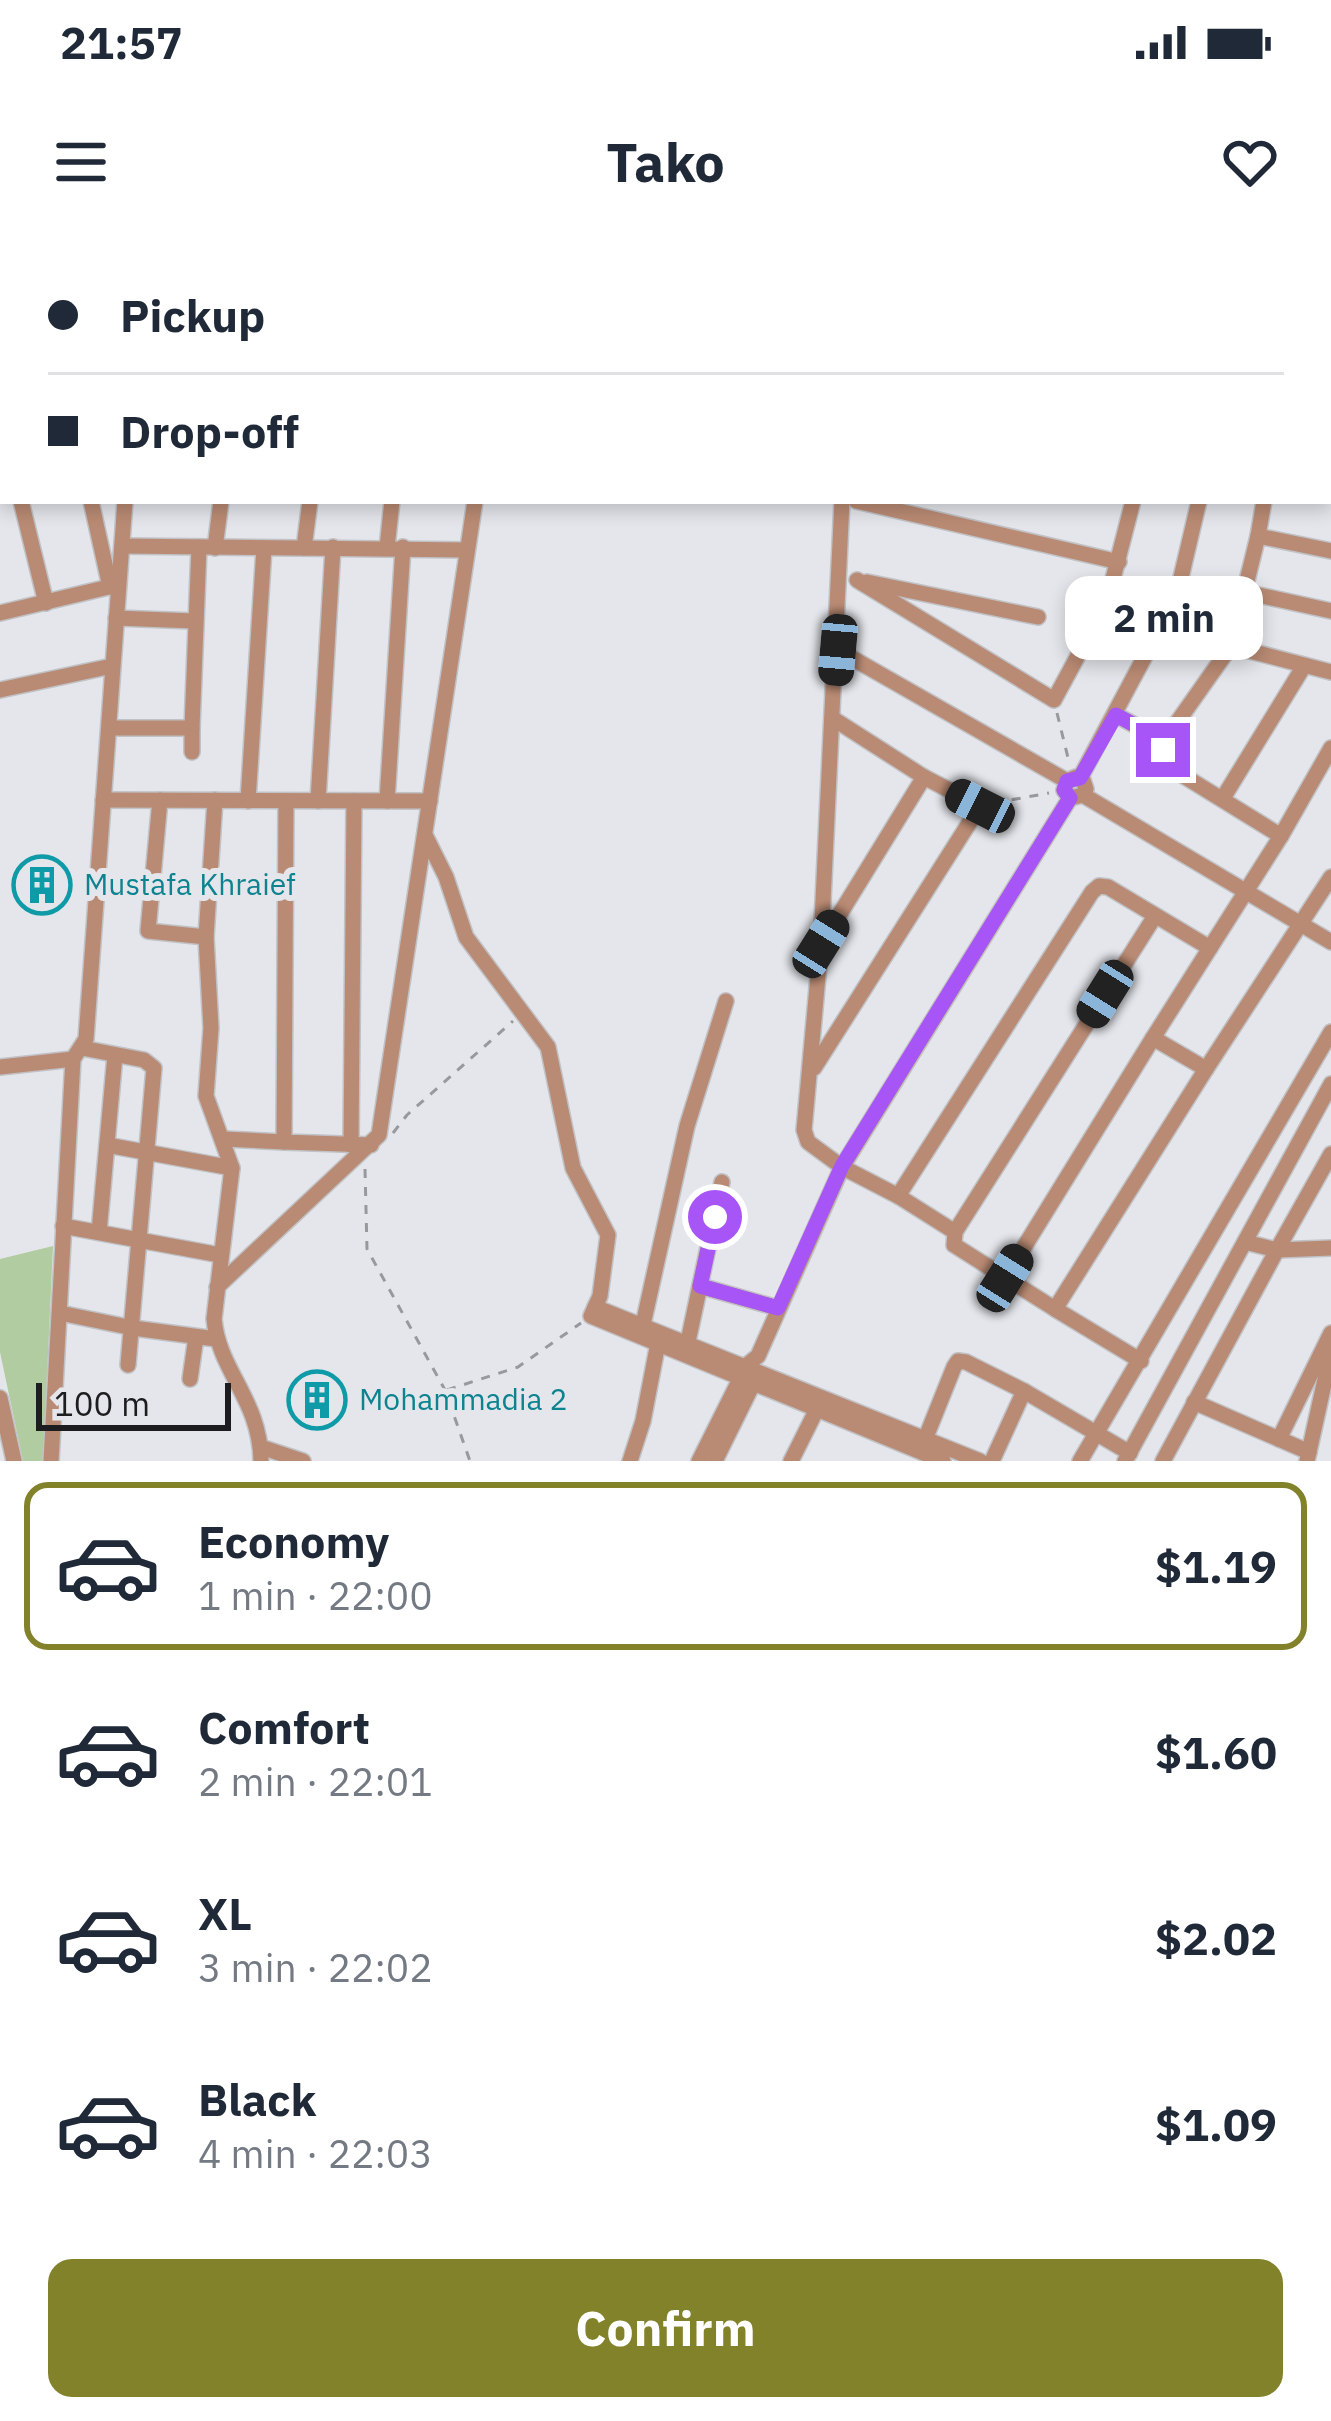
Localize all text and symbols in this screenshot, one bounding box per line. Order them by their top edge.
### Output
text: 21:57 [60,13,183,71]
text: Tako [606,127,725,197]
icon: menu [48,129,114,195]
icon: heart [1217,129,1283,195]
text: Pickup [120,286,265,344]
text: Drop-off [120,402,299,460]
callout: 2 min [1064,576,1262,660]
text: 2 min [1113,592,1215,643]
car [817,613,859,687]
route end [1136,723,1190,777]
car [940,774,1020,838]
building icon: Mustafa Khraief [11,854,73,916]
place label: Mustafa Khraief [84,864,296,903]
car [787,904,855,984]
car [1071,954,1139,1034]
route start [688,1190,742,1244]
car [971,1238,1039,1318]
building icon: Mohammadia 2 [286,1369,348,1431]
scale bar [36,1377,231,1430]
place label: Mohammadia 2 [359,1379,568,1418]
text: 100 m [54,1382,150,1425]
icon: car [54,1512,162,1620]
text: Economy [198,1512,389,1570]
text: $1.19 [1155,1537,1277,1595]
text: 1 min · 22:00 [198,1570,433,1621]
icon: car [54,1698,162,1806]
text: Comfort [198,1698,370,1756]
text: $1.60 [1155,1723,1277,1781]
text: 2 min · 22:01 [198,1756,433,1807]
icon: car [54,1884,162,1992]
text: XL [198,1884,252,1942]
text: $2.02 [1155,1909,1277,1967]
text: 3 min · 22:02 [198,1942,433,1993]
icon: car [54,2070,162,2178]
text: Black [198,2070,317,2128]
text: $1.09 [1155,2095,1277,2153]
text: 4 min · 22:03 [198,2128,433,2179]
button: Confirm [48,2259,1283,2397]

